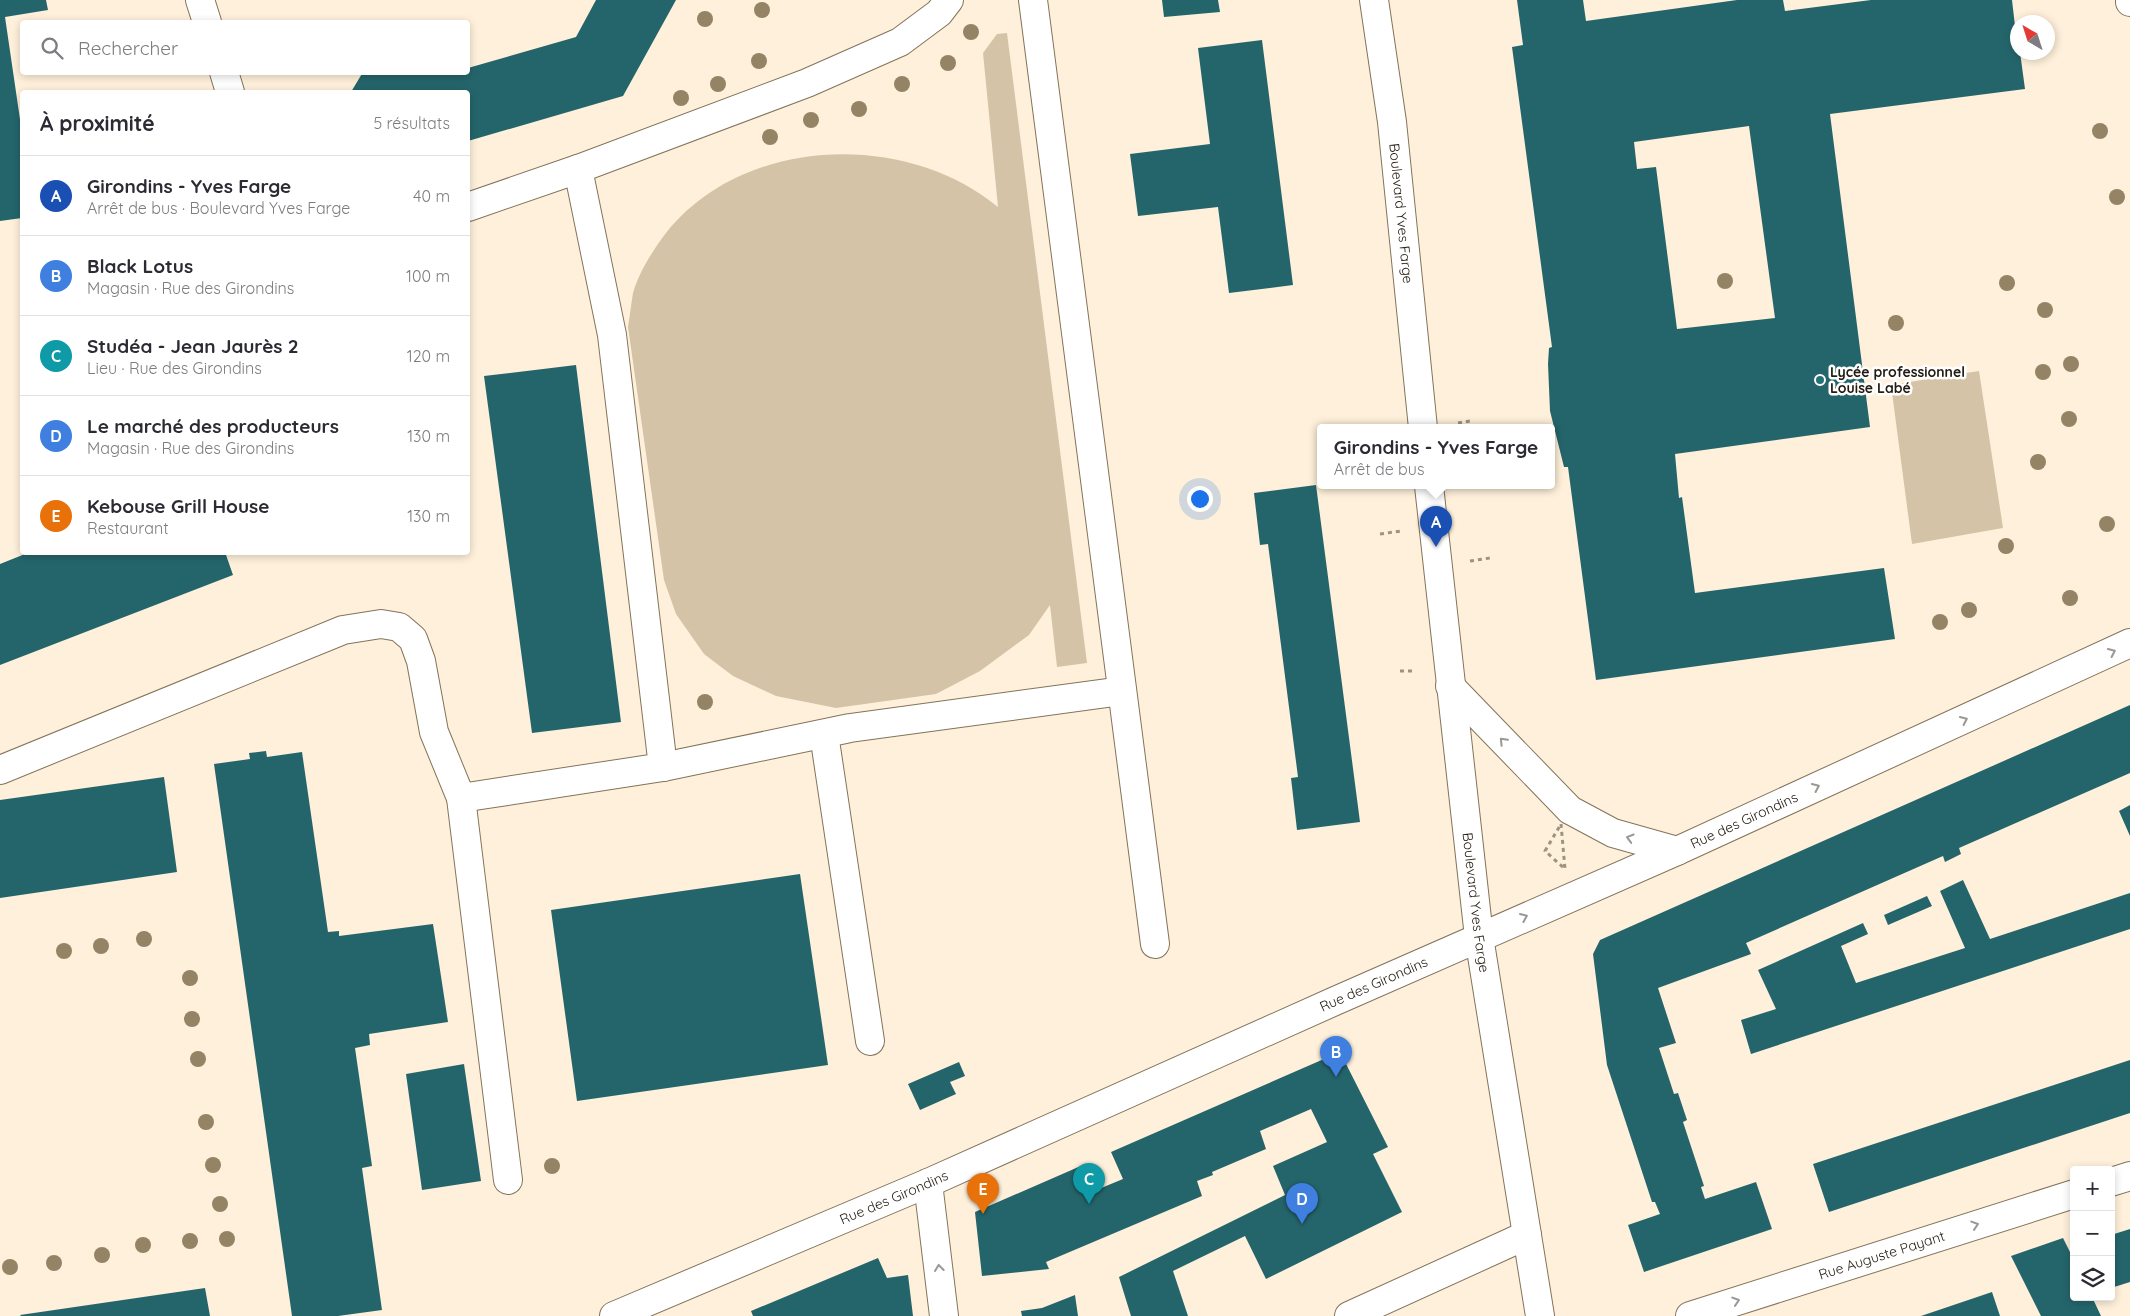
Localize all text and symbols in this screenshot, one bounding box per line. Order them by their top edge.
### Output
north arrow [2010,15,2055,60]
search box [20,20,470,75]
icon: search [38,34,66,62]
text: Rechercher [78,36,178,60]
text: À proximité [40,110,155,136]
text: 5 résultats [373,113,450,133]
street label: Boulevard Yves Farge [1385,142,1417,284]
text: Girondins - Yves Farge [87,174,291,198]
text: A [51,186,61,206]
text: 40 m [413,186,450,206]
text: Arrêt de bus · Boulevard Yves Farge [87,198,350,218]
text: Black Lotus [87,254,193,278]
text: B [51,266,61,286]
text: 100 m [406,266,450,286]
text: Magasin · Rue des Girondins [87,278,294,298]
text: Studéa - Jean Jaurès 2 [87,334,299,358]
text: C [51,346,61,366]
text: 120 m [407,346,450,366]
text: Lieu · Rue des Girondins [87,358,262,378]
place label: Lycée professionnel Louise Labé [1830,363,1965,397]
marker: Lycée professionnel Louise Labé [1814,374,1826,386]
text: Le marché des producteurs [87,414,339,438]
popup [1317,424,1555,489]
text: D [50,426,62,446]
text: 130 m [407,426,450,446]
text: Girondins - Yves Farge [1334,435,1538,459]
text: Magasin · Rue des Girondins [87,438,294,458]
text: Arrêt de bus [1334,459,1424,479]
your location [1187,486,1213,512]
text: Kebouse Grill House [87,494,269,518]
text: E [51,506,61,526]
text: 130 m [407,506,450,526]
pin: A [1420,506,1452,547]
text: Restaurant [87,518,169,538]
one-way arrow [2107,647,2116,658]
one-way arrow [1959,715,1968,726]
one-way arrow [1500,738,1509,747]
one-way arrow [1811,783,1820,794]
street label: Rue des Girondins [1687,788,1801,853]
street label: Boulevard Yves Farge [1458,831,1494,974]
one-way arrow [1626,833,1634,843]
one-way arrow [1519,913,1528,924]
street label: Rue des Girondins [1317,952,1430,1016]
pin: B [1320,1036,1352,1077]
pin: C [1073,1163,1105,1204]
street label: Rue des Girondins [837,1166,951,1228]
map controls [2070,1166,2115,1301]
button: + [2070,1166,2115,1211]
pin: E [967,1173,999,1214]
pin: D [1286,1183,1318,1224]
button: − [2070,1211,2115,1256]
one-way arrow [1970,1221,1978,1231]
street label: Rue Auguste Payant [1816,1227,1947,1284]
button: layers [2070,1256,2115,1301]
one-way arrow [934,1263,944,1272]
one-way arrow [1732,1297,1740,1307]

